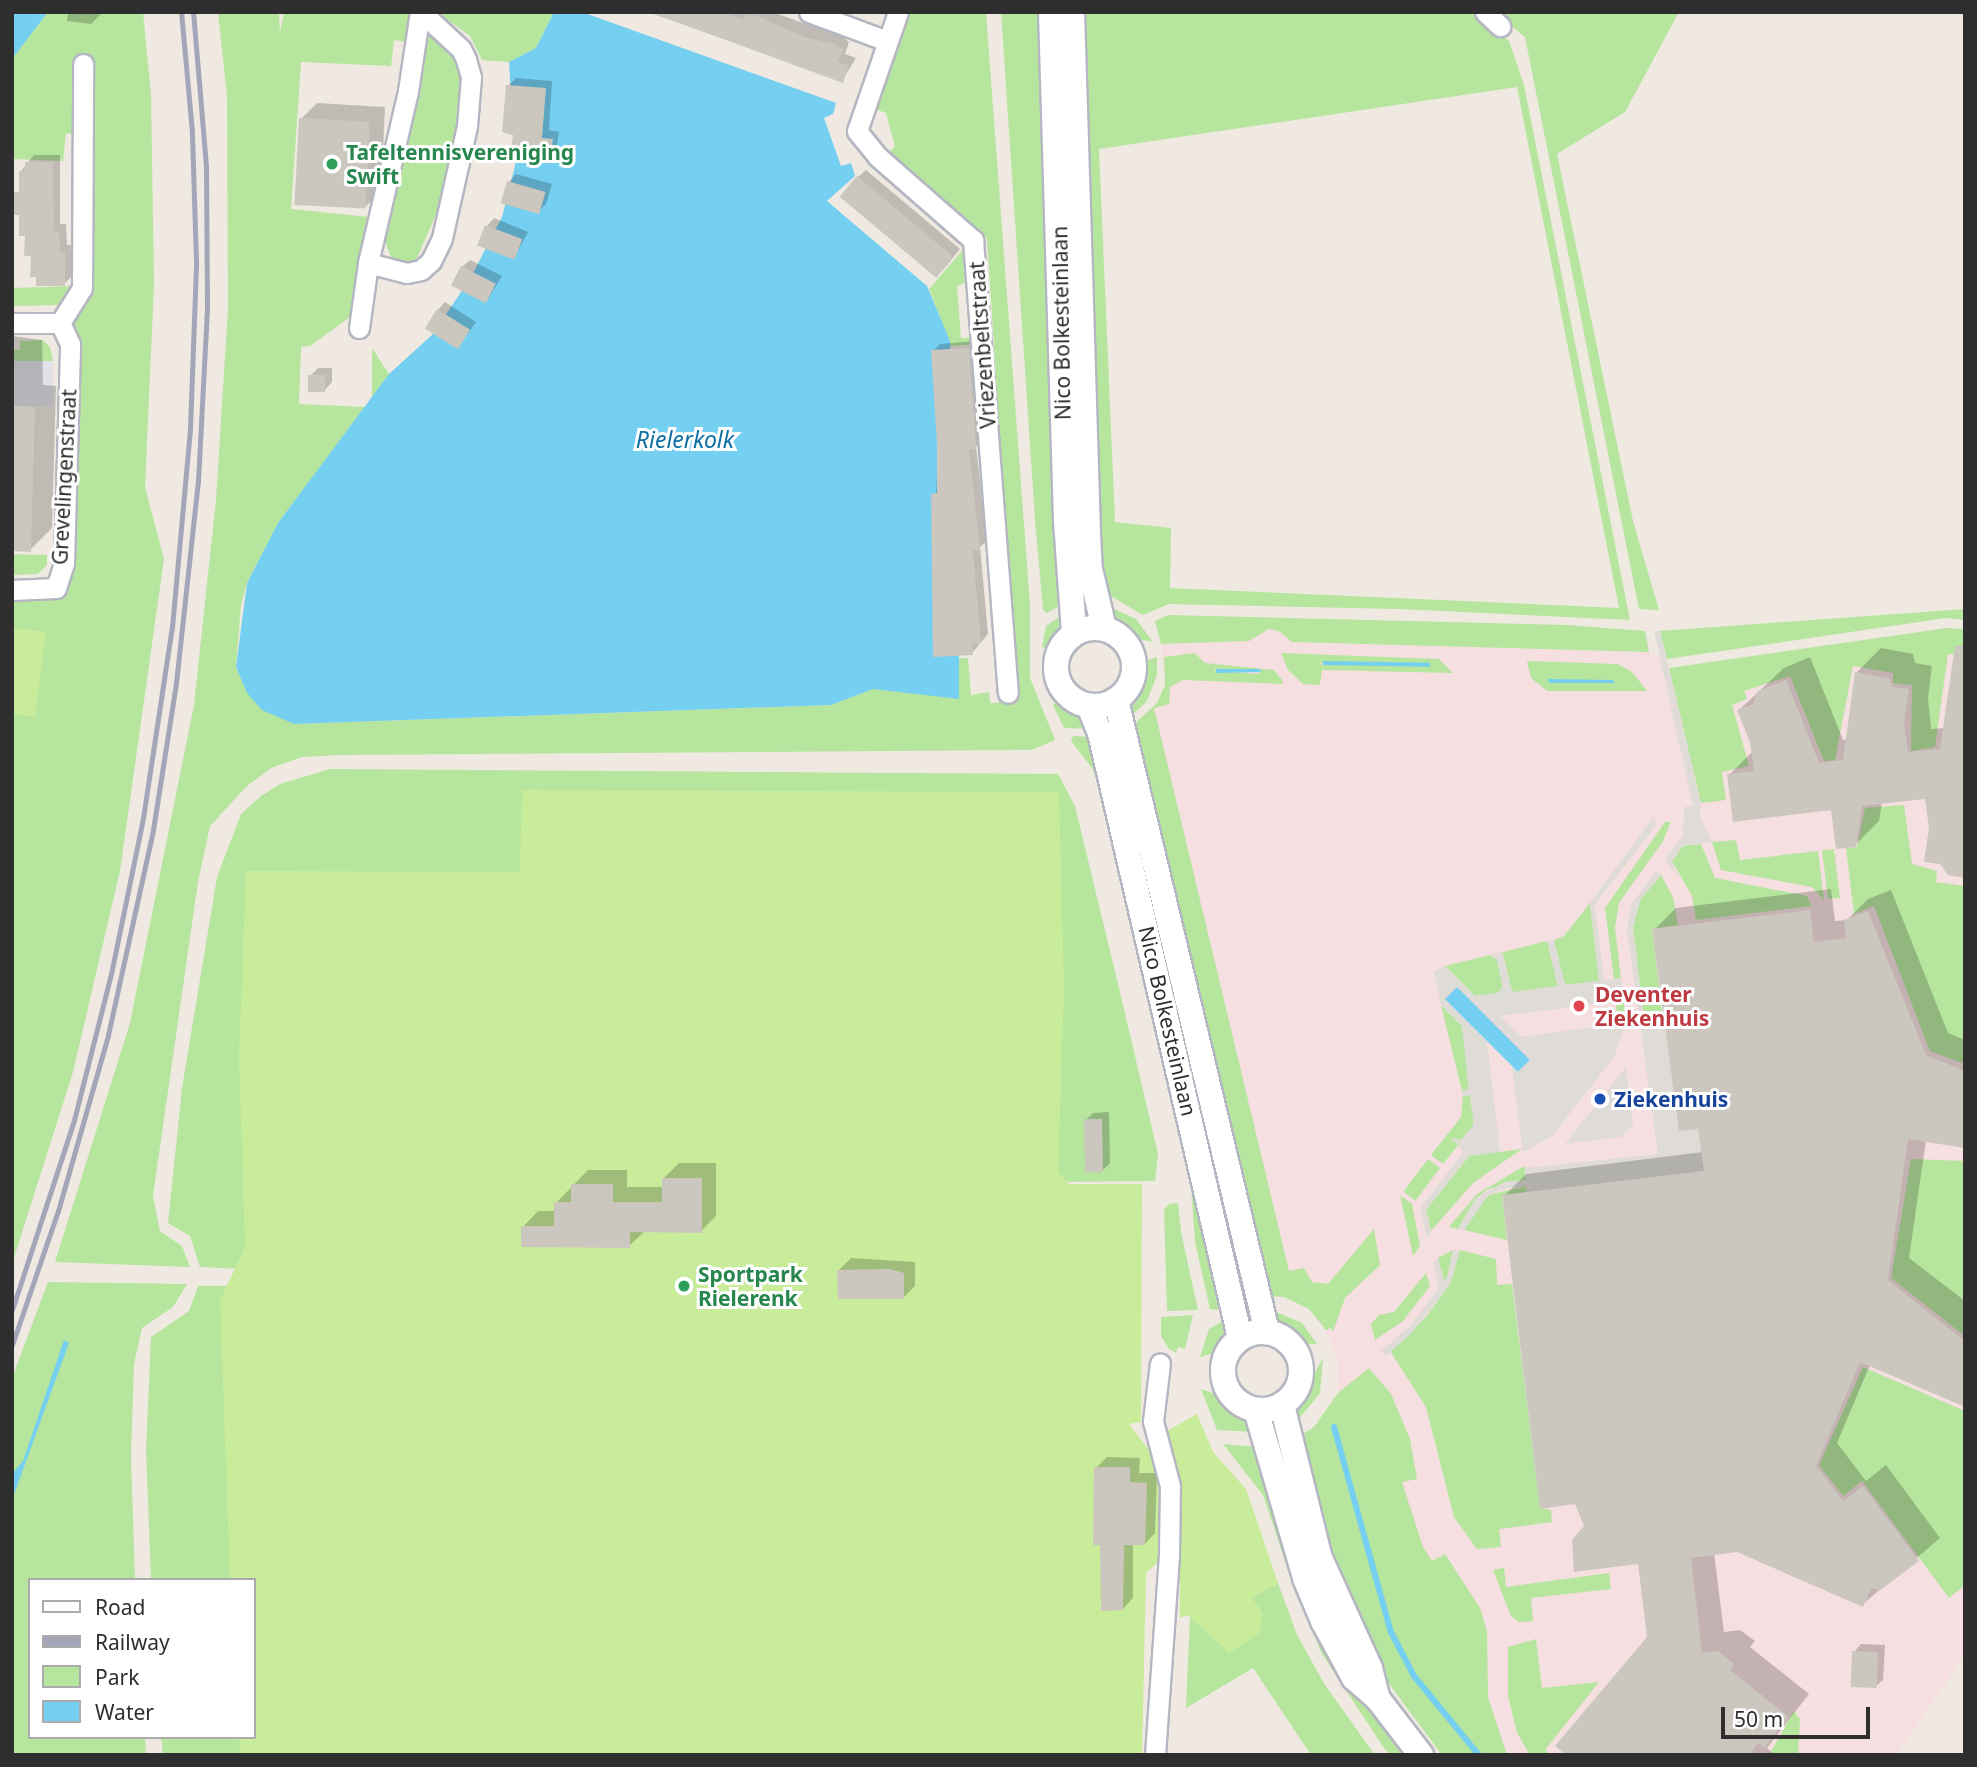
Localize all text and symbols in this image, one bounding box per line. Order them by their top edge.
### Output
place label: Tafeltennisvereniging Swift [346,139,574,189]
marker: Tafeltennisvereniging Swift [324,156,340,172]
street label: Nico Bolkesteinlaan [1047,226,1075,420]
street label: Vriezenbeltstraat [964,261,1000,429]
street label: Grevelingenstraat [47,388,81,566]
water label: Rielerkolk [636,425,734,453]
street label: Nico Bolkesteinlaan [1134,924,1202,1118]
place label: Deventer Ziekenhuis [1595,981,1709,1031]
marker: Deventer Ziekenhuis [1569,996,1589,1016]
place label: Ziekenhuis [1614,1086,1728,1112]
marker: Ziekenhuis [1592,1091,1608,1107]
place label: Sportpark Rielerenk [698,1261,803,1311]
marker: Sportpark Rielerenk [676,1278,692,1294]
legend [28,1578,256,1739]
text: Road [95,1593,145,1621]
text: Railway [95,1628,170,1656]
text: Park [95,1663,139,1691]
scale bar [1725,1694,1874,1738]
text: Water [95,1698,154,1726]
text: 50 m [1734,1705,1783,1733]

